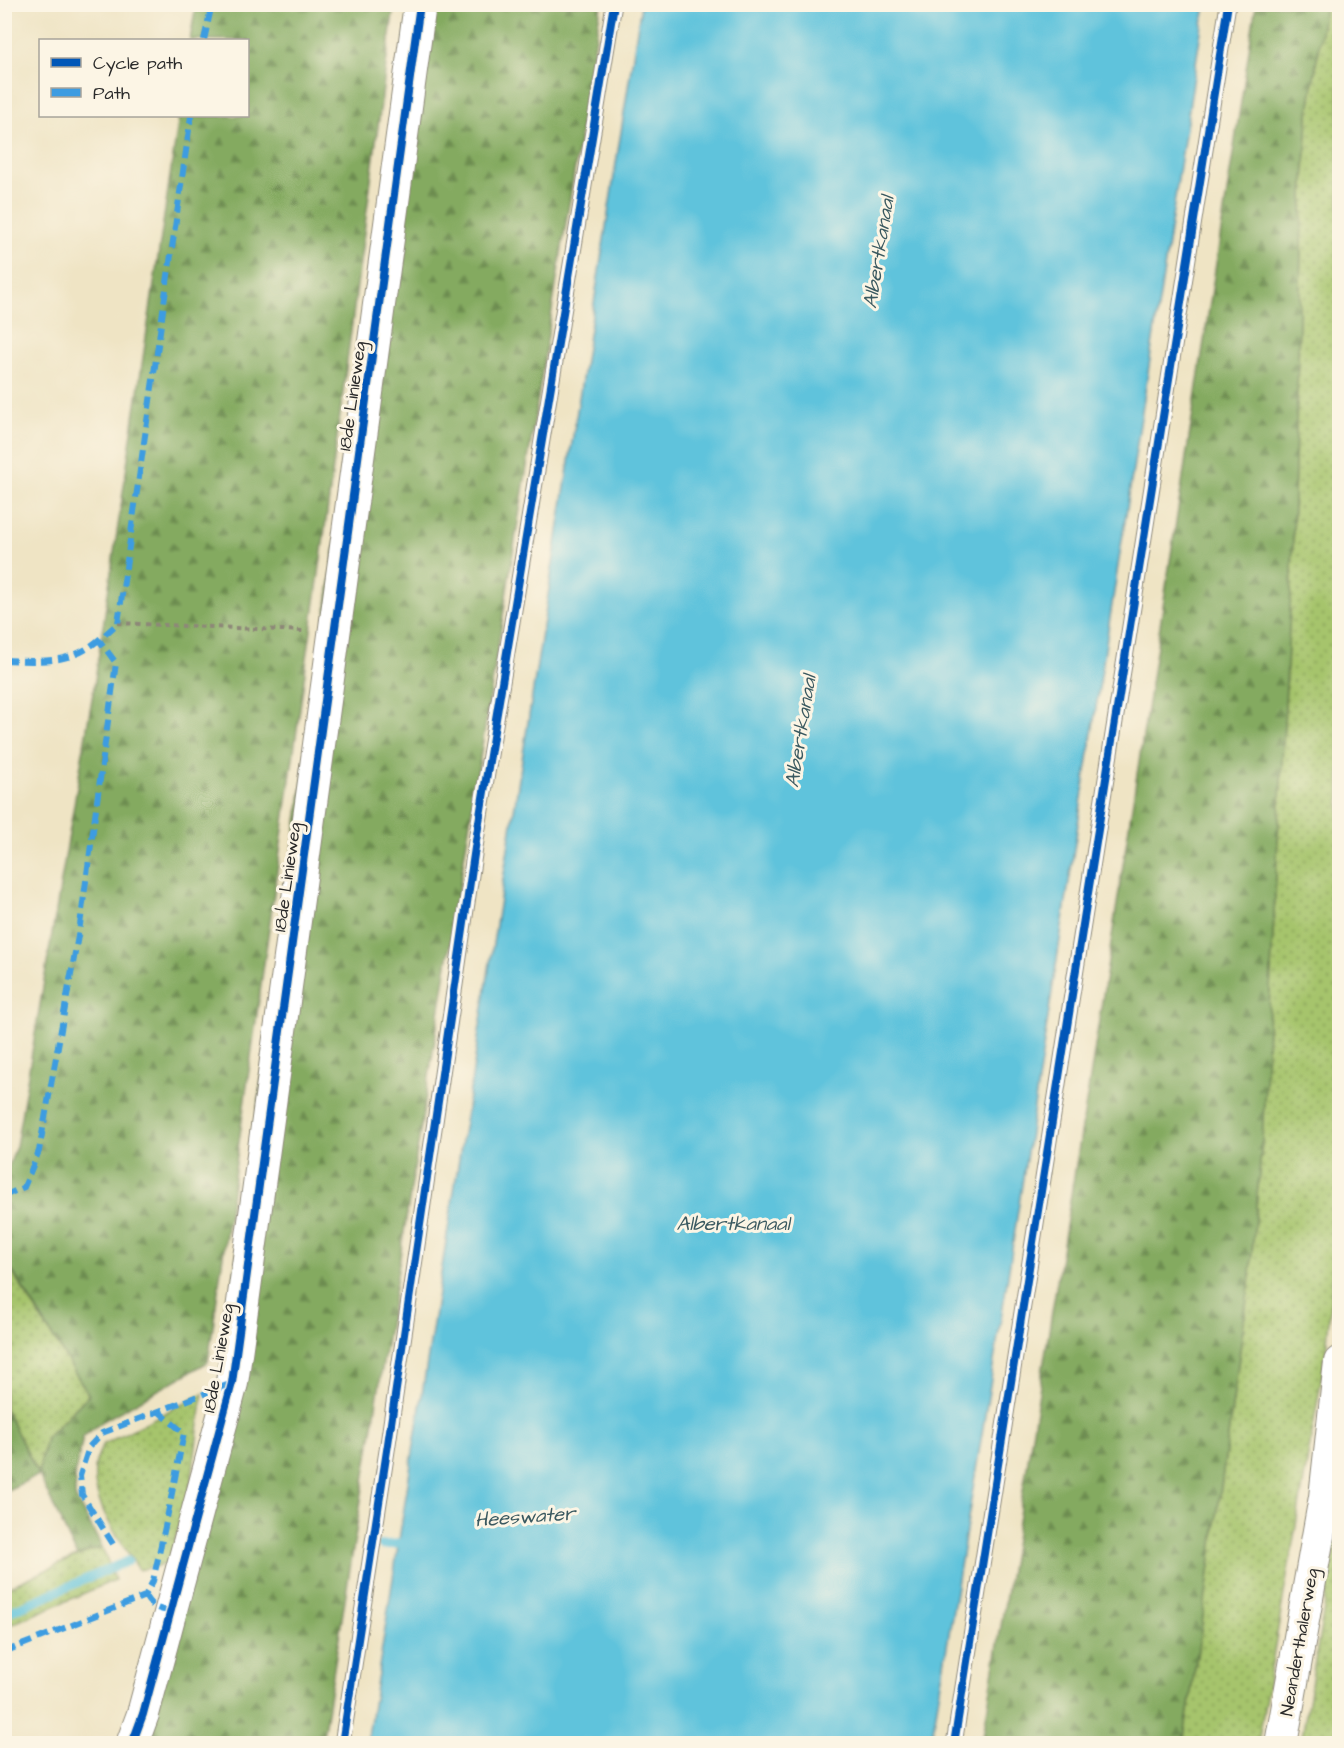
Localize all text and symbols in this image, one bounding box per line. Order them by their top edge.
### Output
legend [39,39,249,117]
text: Cycle path [93,51,182,77]
text: Path [93,81,130,106]
water label: Albertkanaal [856,191,902,310]
street label: 18de Linieweg [332,340,374,453]
water label: Albertkanaal [778,670,824,789]
street label: 18de Linieweg [267,821,309,934]
water label: Albertkanaal [676,1210,792,1238]
street label: 18de Linieweg [197,1302,241,1415]
water label: Heeswater [474,1499,578,1534]
street label: Neanderthalerweg [1274,1566,1326,1718]

